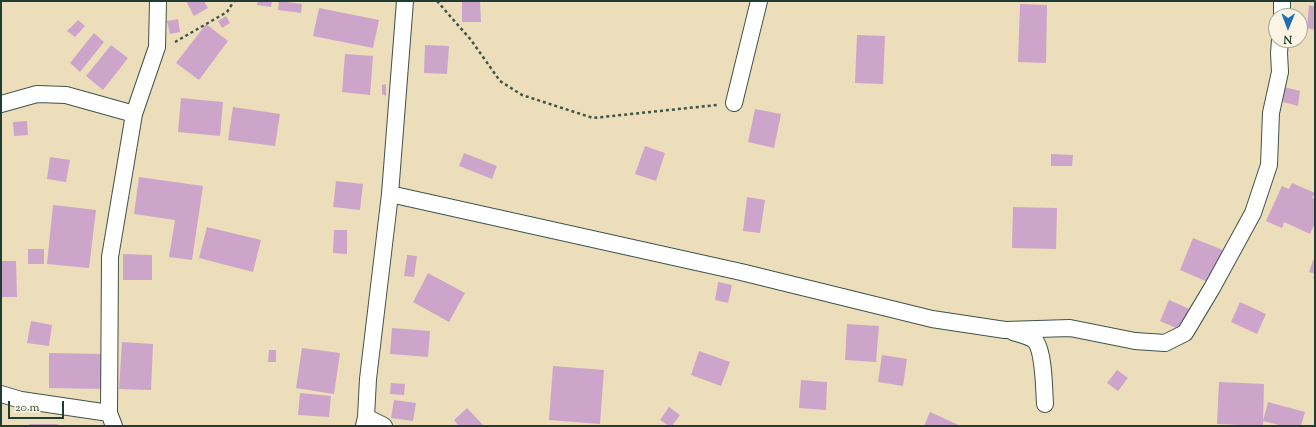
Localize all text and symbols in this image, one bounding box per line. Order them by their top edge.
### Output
north arrow [1268,8,1308,48]
text: N [1283,31,1292,47]
scale bar [10,393,66,419]
text: 20 m [15,399,39,417]

